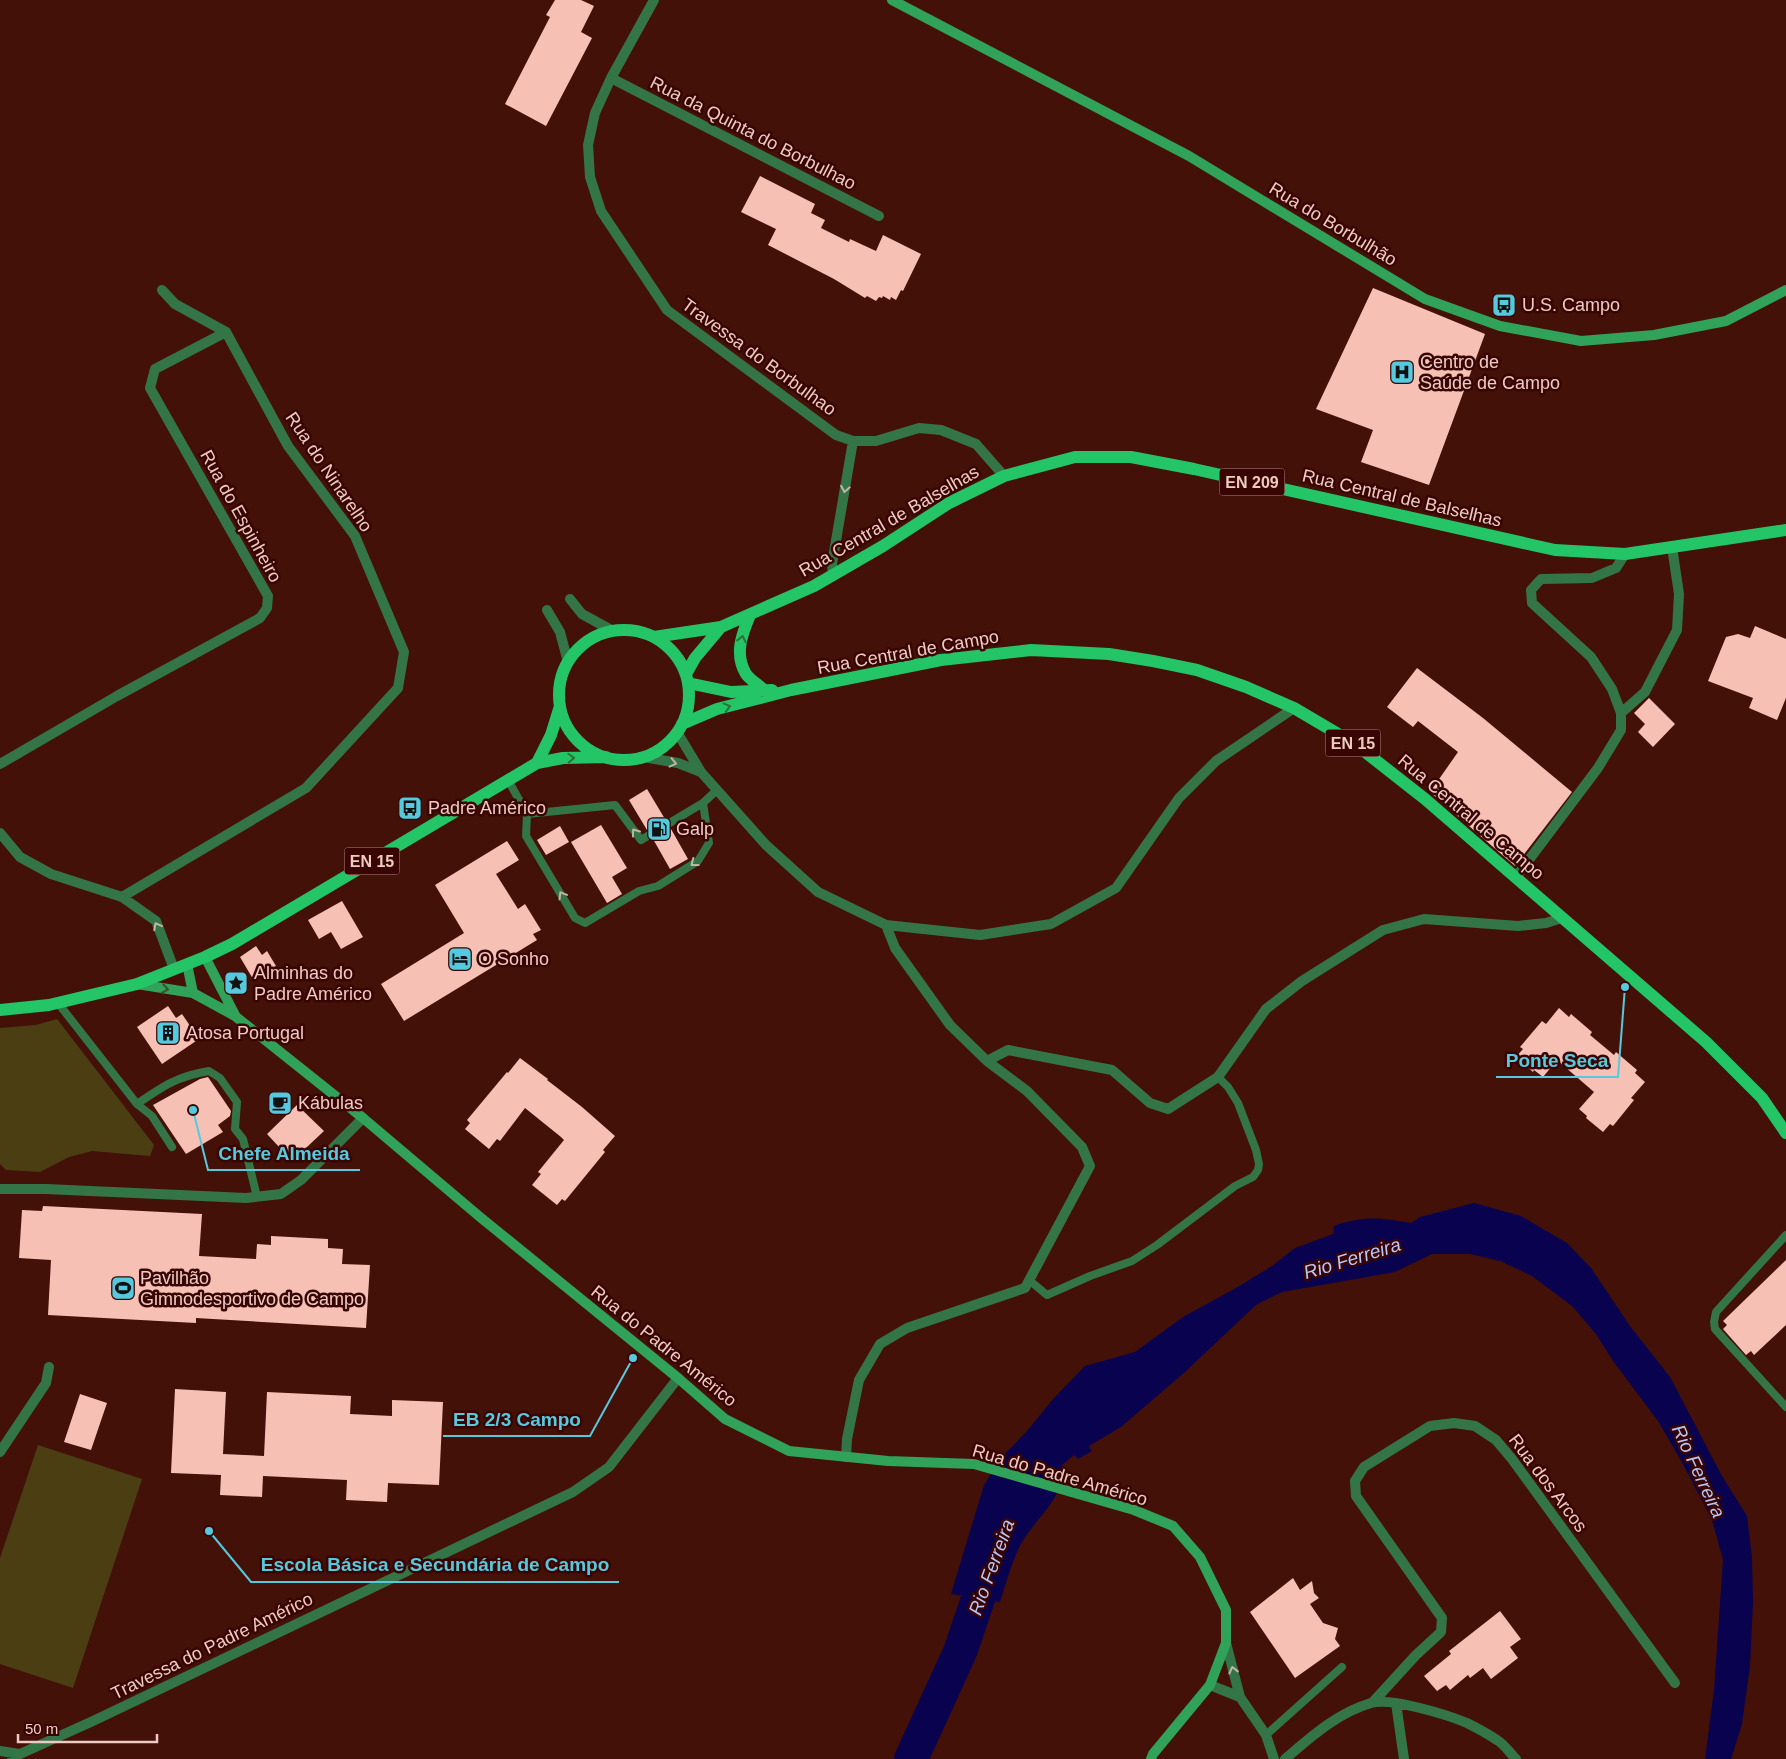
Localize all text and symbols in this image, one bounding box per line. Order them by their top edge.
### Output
street label: Rua da Quinta do Borbulhao [647,72,859,194]
street label: Rua do Borbulhão [1266,178,1400,270]
bus stop icon: U.S. Campo [1491,292,1517,318]
street label: Travessa do Borbulhao [678,294,840,420]
place label: U.S. Campo [1522,295,1620,315]
place label: Centro de Saúde de Campo [1420,352,1560,393]
hospital icon: Centro de Saúde de Campo [1389,359,1415,385]
street label: Rua do Ninarelho [282,408,376,536]
street label: Rua do Espinheiro [196,446,286,586]
street label: Rua Central de Balselhas [796,461,982,581]
street label: Rua Central de Balselhas [1300,465,1504,531]
road number: EN 209 [1220,468,1284,496]
one-way arrow [840,485,850,494]
street label: Rua Central de Campo [816,626,1000,678]
one-way arrow [736,634,746,643]
one-way arrow [723,702,731,712]
road number: EN 15 [1326,730,1380,756]
street label: Rua Central de Campo [1394,750,1548,884]
one-way arrow [568,753,576,763]
one-way arrow [668,757,677,767]
bus stop icon: Padre Américo [397,795,423,821]
place label: Padre Américo [428,798,546,818]
fuel station icon: Galp [646,816,672,842]
place label: Galp [676,819,714,839]
one-way arrow [632,828,641,838]
road number: EN 15 [344,848,400,874]
one-way arrow [690,857,699,866]
one-way arrow [558,892,568,901]
one-way arrow [153,923,163,932]
hotel icon: O Sonho [447,946,473,972]
place label: O Sonho [478,949,549,969]
place label: Alminhas do Padre Américo [254,963,372,1004]
place icon: Alminhas do Padre Américo [223,970,249,996]
one-way arrow [161,983,169,993]
building icon: Atosa Portugal [155,1020,181,1046]
place label: Atosa Portugal [186,1023,304,1043]
callout: Ponte Seca [1496,1043,1618,1077]
text: Ponte Seca [1506,1050,1609,1071]
cafe icon: Kábulas [267,1090,293,1116]
place label: Kábulas [298,1093,363,1113]
callout: Chefe Almeida [208,1136,360,1170]
text: Chefe Almeida [218,1143,350,1164]
water label: Rio Ferreira [1301,1234,1403,1283]
place label: Pavilhão Gimnodesportivo de Campo [140,1268,364,1309]
sports icon: Pavilhão Gimnodesportivo de Campo [110,1275,136,1301]
street label: Rua do Padre Américo [587,1281,741,1411]
callout: EB 2/3 Campo [443,1402,590,1436]
text: EB 2/3 Campo [453,1409,581,1430]
water label: Rio Ferreira [1668,1421,1729,1521]
street label: Rua dos Arcos [1505,1430,1591,1536]
street label: Rua do Padre Américo [970,1440,1150,1510]
water label: Rio Ferreira [964,1516,1018,1618]
callout: Escola Básica e Secundária de Campo [251,1548,619,1582]
text: Escola Básica e Secundária de Campo [261,1554,609,1575]
street label: Travessa do Padre Américo [108,1588,316,1704]
one-way arrow [1228,1666,1238,1675]
scale bar [18,1712,156,1744]
text: 50 m [25,1720,58,1737]

